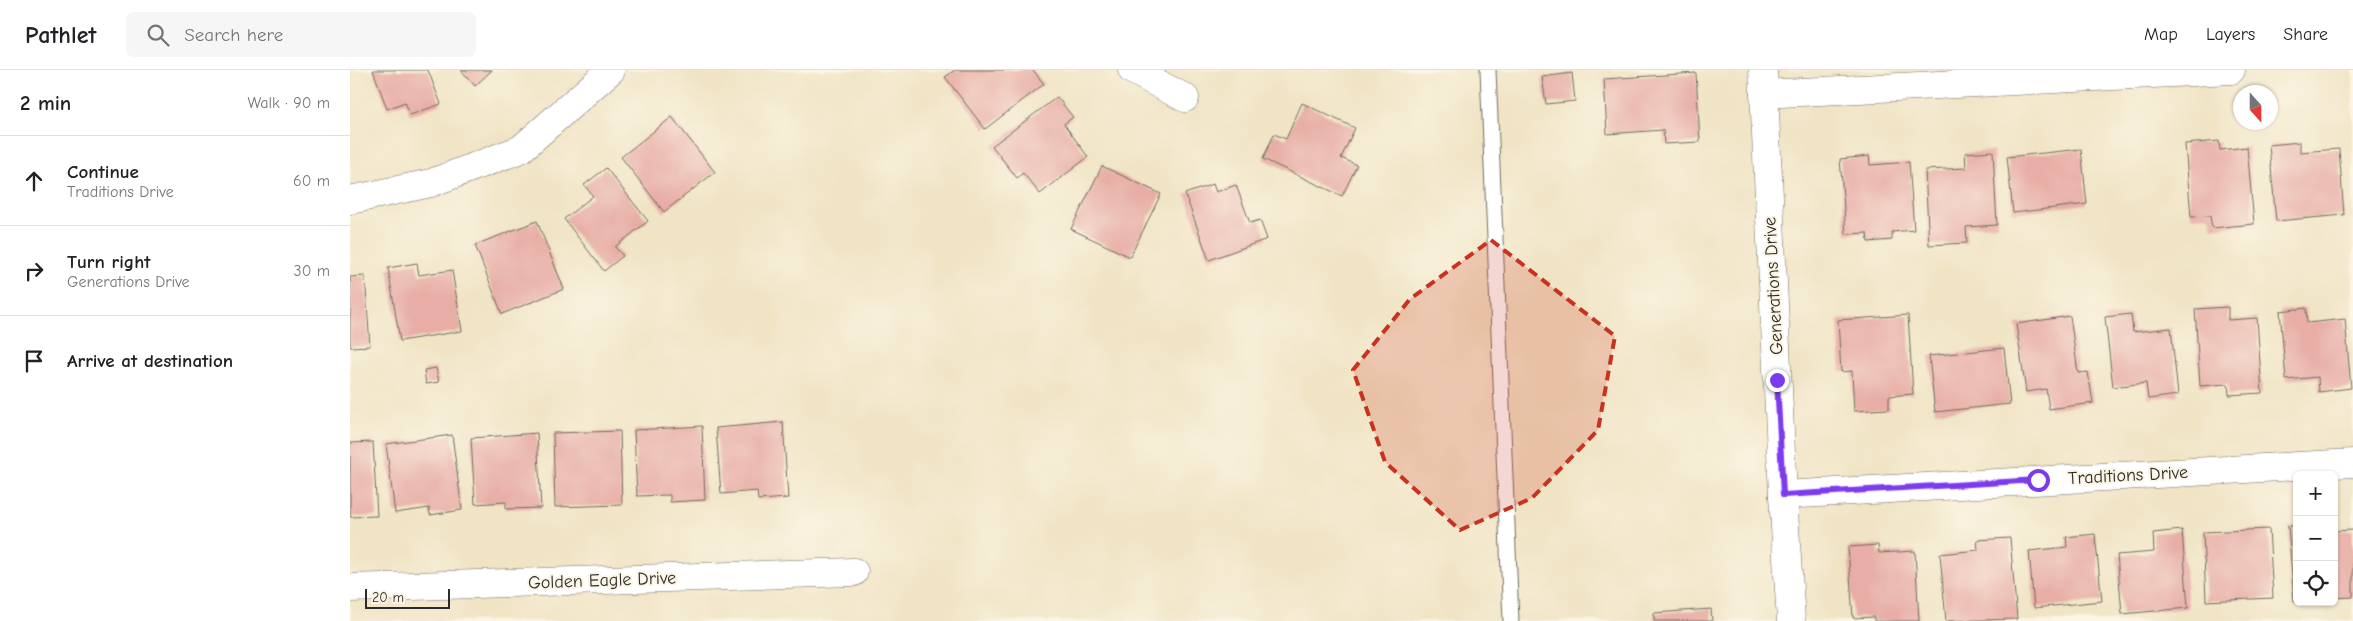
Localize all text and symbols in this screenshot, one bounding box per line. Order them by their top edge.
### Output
search box [126,12,476,57]
text: Pathlet [25,21,96,49]
icon: search [144,21,172,49]
text: Search here [184,24,283,46]
text: Map [2144,24,2178,45]
text: Layers [2206,24,2255,45]
text: Share [2283,24,2328,45]
north arrow [2233,85,2278,130]
text: 2 min [20,91,71,115]
text: Walk · 90 m [247,94,330,112]
text: Continue [67,161,139,183]
icon: ahead [20,167,48,195]
text: 60 m [293,172,330,190]
text: Traditions Drive [67,183,174,201]
street label: Generations Drive [1759,217,1788,355]
text: Turn right [67,251,151,273]
icon: right [20,257,48,285]
text: 30 m [294,262,330,280]
text: Generations Drive [67,273,190,291]
icon: arrive [20,347,48,375]
text: Arrive at destination [67,350,233,372]
route end [1766,369,1789,392]
street label: Traditions Drive [2068,462,2189,489]
route start [2027,469,2050,492]
map controls [2293,471,2338,606]
button: + [2293,471,2338,516]
button: − [2293,516,2338,561]
button: locate [2293,561,2338,606]
street label: Golden Eagle Drive [528,567,676,594]
scale bar [365,586,450,609]
text: 20 m [372,589,404,606]

